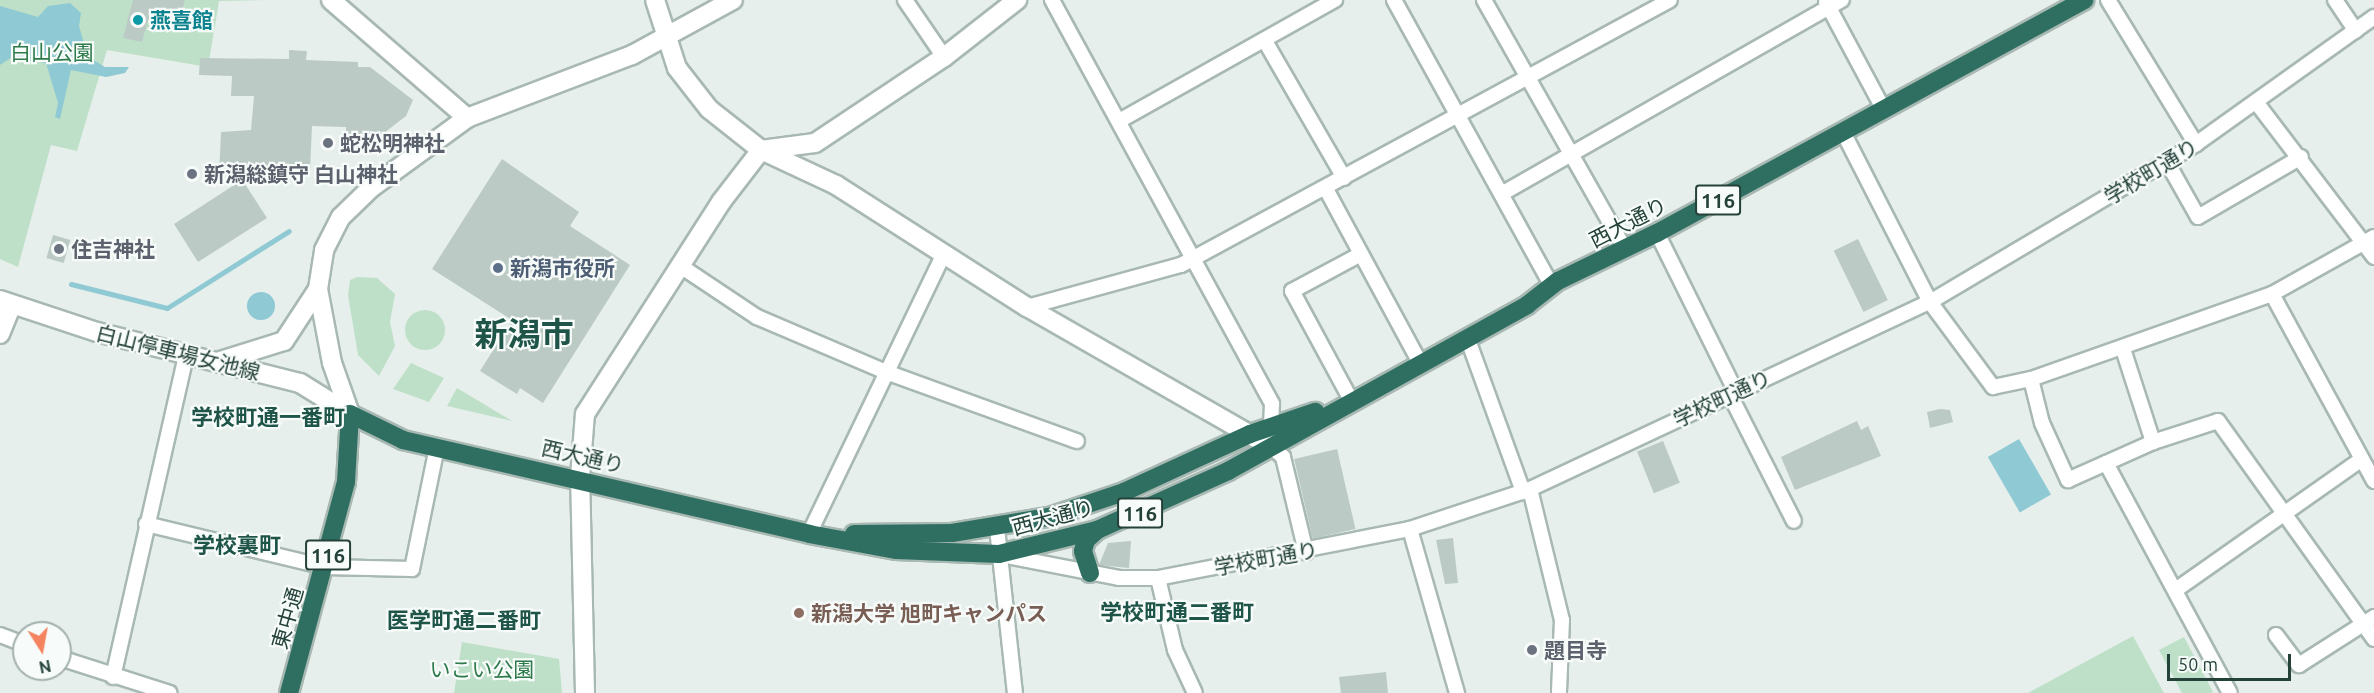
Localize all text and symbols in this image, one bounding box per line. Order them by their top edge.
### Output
place label: 燕喜館 [150,7,213,33]
marker: 燕喜館 [131,13,145,27]
park label: 白山公園 [10,39,94,65]
place label: 蛇松明神社 [340,130,445,156]
street label: 学校町通り [2100,133,2202,209]
marker: 蛇松明神社 [321,136,335,150]
place label: 新潟総鎮守 白山神社 [204,161,398,187]
marker: 新潟総鎮守 白山神社 [185,167,199,181]
road number: 116 [1694,183,1742,217]
street label: 西大通り [1585,192,1671,252]
place label: 住吉神社 [71,236,155,262]
marker: 住吉神社 [52,242,66,256]
place label: 新潟市役所 [510,255,615,281]
marker: 新潟市役所 [491,261,505,275]
district label: 新潟市 [475,314,573,354]
street label: 白山停車場女池線 [93,319,263,385]
street label: 学校町通り [1669,364,1775,432]
district label: 学校町通一番町 [191,404,345,430]
street label: 西大通り [539,434,627,478]
street label: 西大通り [1009,494,1097,540]
road number: 116 [1116,496,1164,530]
district label: 学校裏町 [193,532,281,558]
street label: 学校町通り [1212,536,1320,580]
road number: 116 [304,538,352,572]
street label: 東中通 [266,584,308,652]
district label: 学校町通二番町 [1100,599,1254,625]
place label: 新潟大学 旭町キャンパス [811,600,1047,626]
marker: 新潟大学 旭町キャンパス [792,606,806,620]
district label: 医学町通二番町 [387,607,541,633]
north arrow [12,621,72,681]
place label: 題目寺 [1544,637,1607,663]
scale bar [2170,642,2294,680]
marker: 題目寺 [1525,643,1539,657]
text: 50 m [2178,654,2218,674]
park label: いこい公園 [430,656,534,682]
text: N [37,657,53,677]

